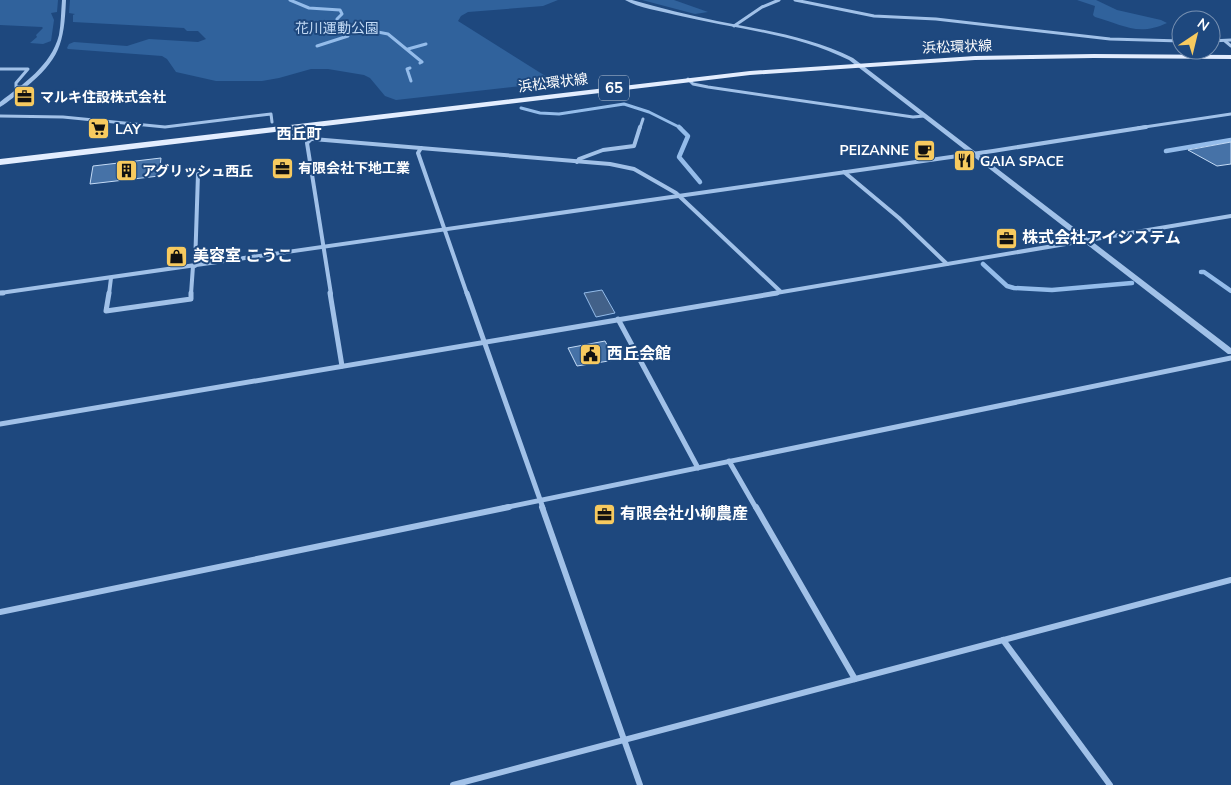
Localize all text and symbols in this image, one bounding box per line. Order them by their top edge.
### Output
north arrow [1171,10,1221,60]
text: N [1193,14,1213,36]
park label: 花川運動公園 [295,19,379,38]
street label: 浜松環状線 [922,36,992,58]
street label: 浜松環状線 [517,69,589,97]
road number: 65 [599,76,629,100]
office icon: マルキ住設株式会社 [12,85,36,109]
place label: マルキ住設株式会社 [40,88,166,107]
supermarket icon: LAY [87,117,111,141]
place label: LAY [115,120,141,139]
district label: 西丘町 [276,124,322,144]
cafe icon: PEIZANNE [913,138,937,162]
place label: PEIZANNE [840,141,909,160]
restaurant icon: GAIA SPACE [952,149,976,173]
place label: GAIA SPACE [980,152,1064,171]
office icon: 有限会社下地工業 [270,156,294,180]
building icon: アグリッシュ西丘 [114,159,138,183]
place label: 有限会社下地工業 [298,159,410,178]
place label: アグリッシュ西丘 [142,162,253,181]
office icon: 株式会社アイシステム [994,226,1018,250]
place label: 株式会社アイシステム [1022,227,1181,249]
shop icon: 美容室 こうこ [165,244,189,268]
place label: 美容室 こうこ [193,245,293,267]
public building icon: 西丘会館 [579,342,603,366]
place label: 西丘会館 [607,343,671,365]
office icon: 有限会社小柳農産 [592,502,616,526]
place label: 有限会社小柳農産 [620,503,748,525]

